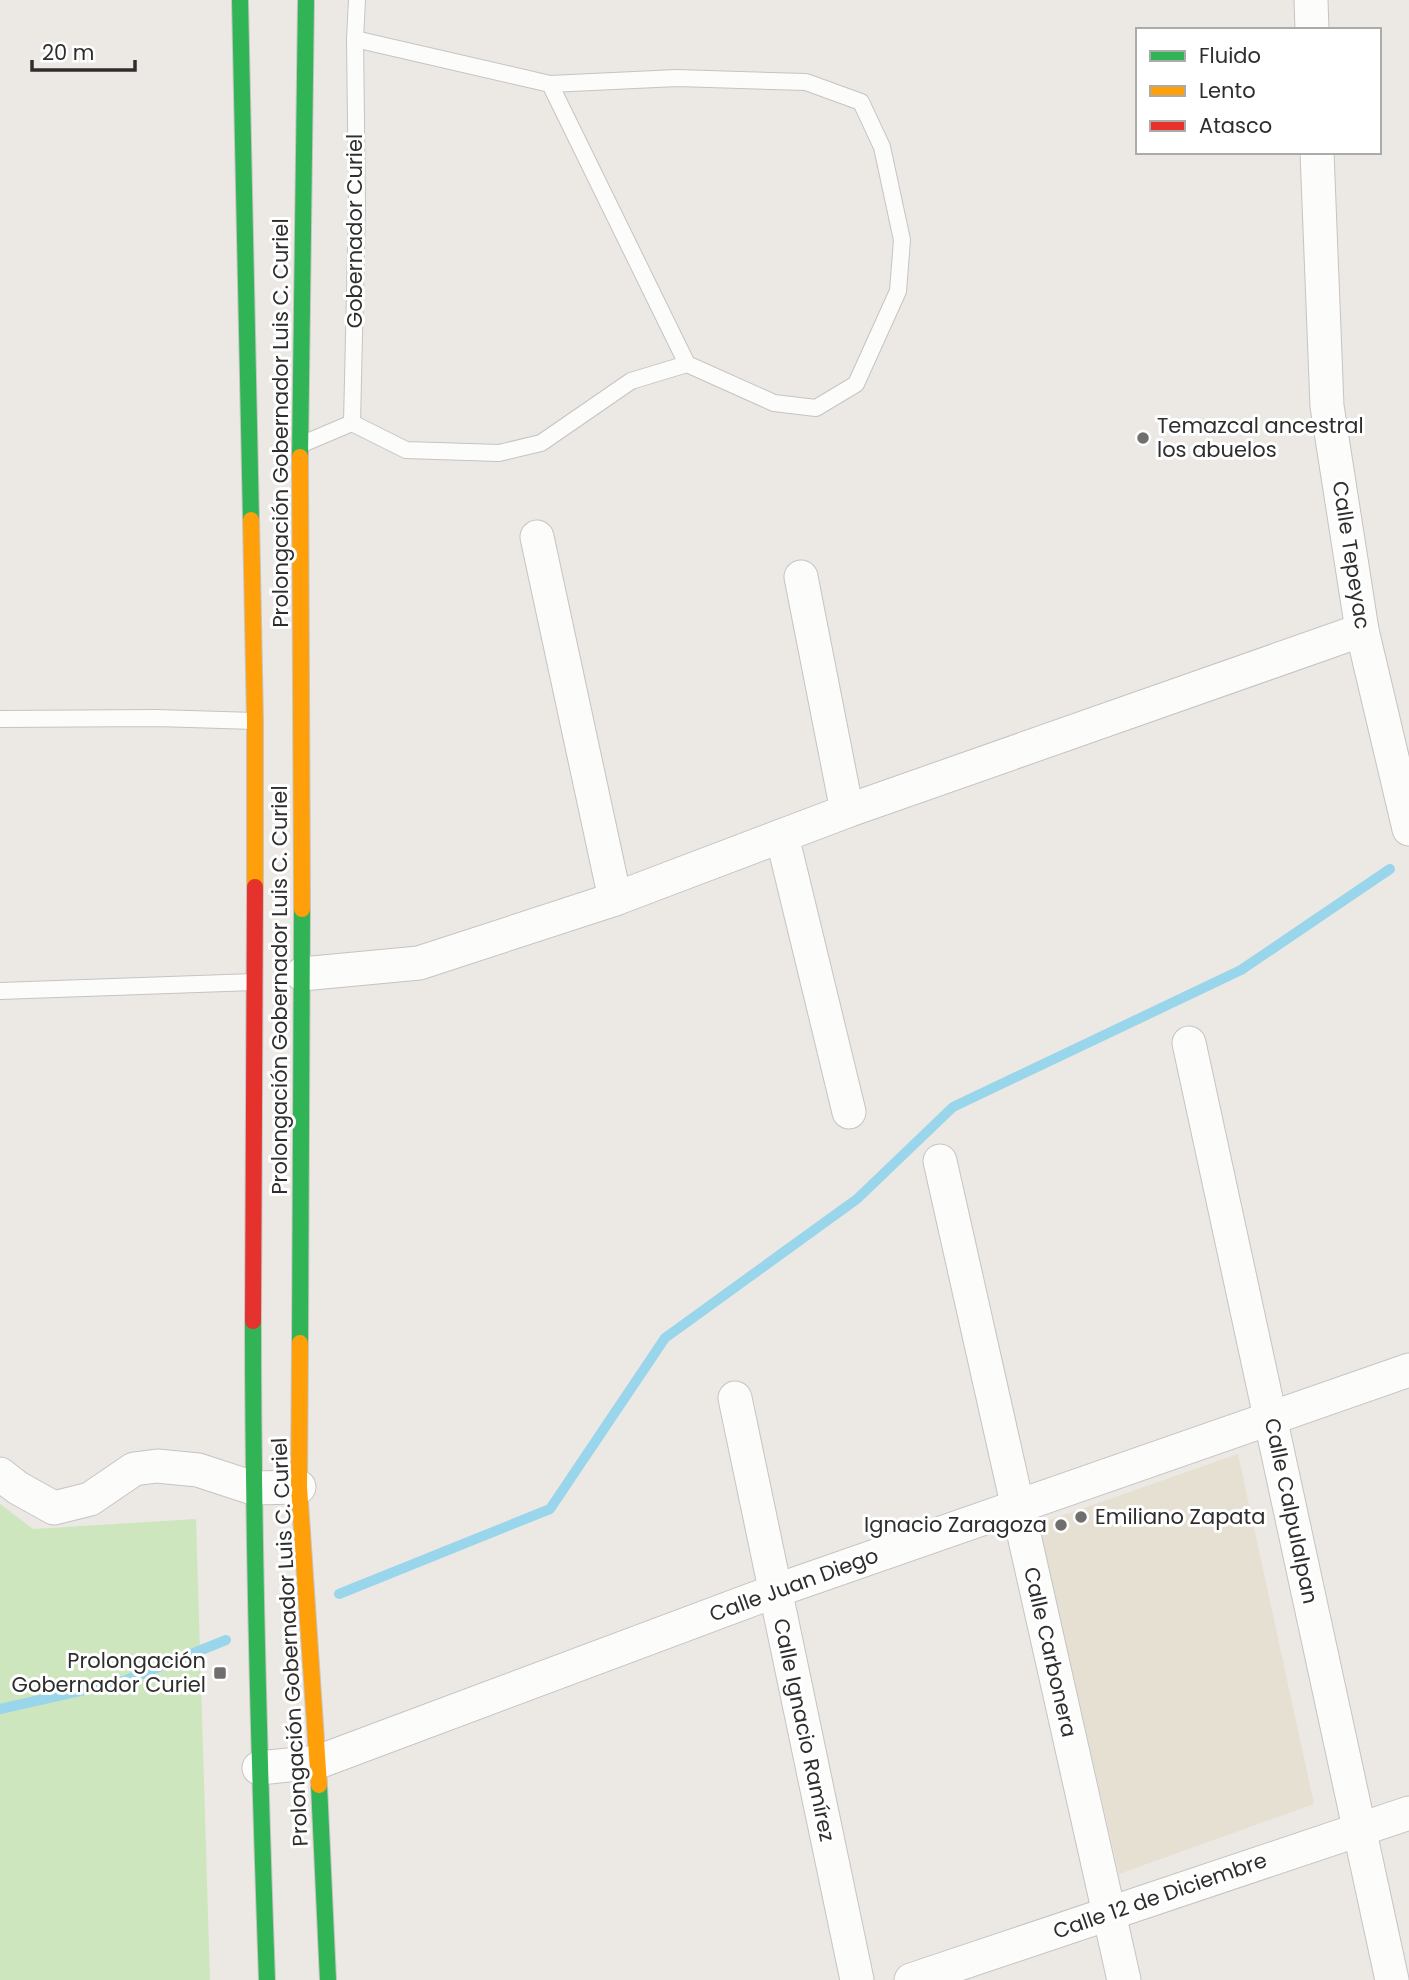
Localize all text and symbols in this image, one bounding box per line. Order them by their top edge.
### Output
scale bar [32,28,135,72]
legend [1136,28,1381,154]
text: 20 m [42,38,95,67]
text: Fluido [1199,41,1261,70]
text: Lento [1199,76,1256,105]
text: Atasco [1199,111,1272,140]
street label: Gobernador Curiel [340,134,369,328]
street label: Prolongación Gobernador Luis C. Curiel [266,218,295,628]
place label: Temazcal ancestral los abuelos [1157,411,1364,464]
marker: Temazcal ancestral los abuelos [1135,430,1151,446]
street label: Calle Tepeyac [1325,479,1378,631]
street label: Prolongación Gobernador Luis C. Curiel [265,785,294,1195]
street label: Calle Calpulalpan [1258,1415,1325,1606]
street label: Prolongación Gobernador Luis C. Curiel [264,1437,315,1847]
place label: Emiliano Zapata [1095,1502,1265,1531]
marker: Emiliano Zapata [1073,1509,1089,1525]
place label: Ignacio Zaragoza [864,1510,1047,1539]
marker: Ignacio Zaragoza [1053,1517,1069,1533]
street label: Calle Juan Diego [705,1540,882,1629]
street label: Calle Carbonera [1017,1564,1084,1740]
street label: Calle Ignacio Ramírez [767,1616,842,1844]
place label: Prolongación Gobernador Curiel [12,1646,206,1699]
marker: Prolongación Gobernador Curiel [212,1665,228,1681]
street label: Calle 12 de Diciembre [1049,1845,1271,1946]

